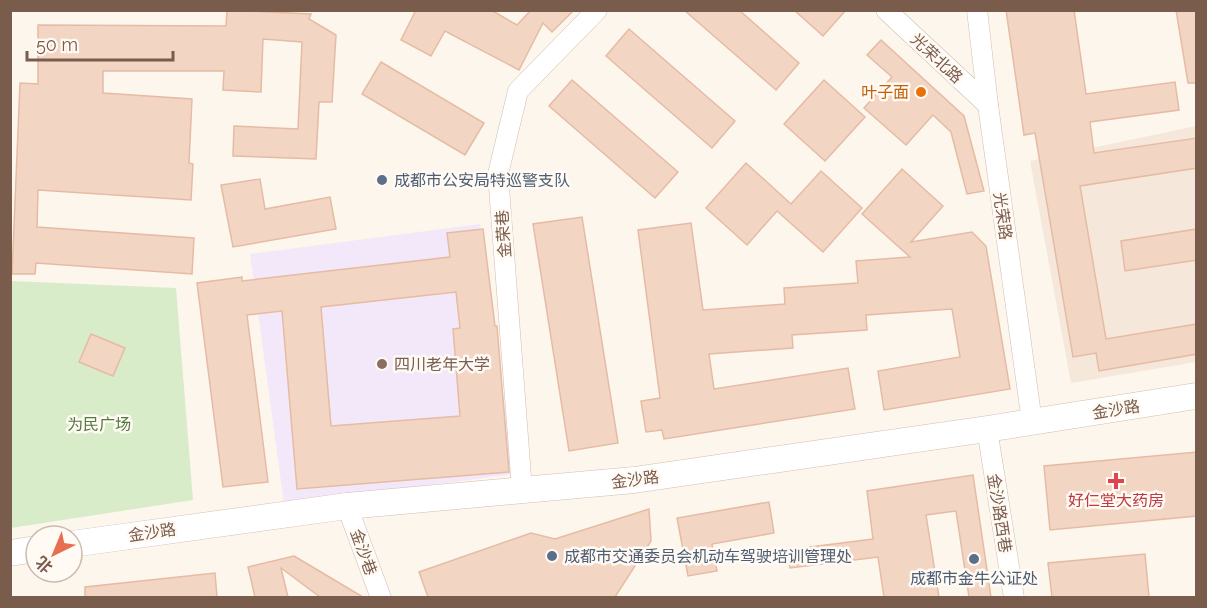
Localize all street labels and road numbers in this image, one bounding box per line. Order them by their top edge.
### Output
street label: 光荣北路 [907,30,967,87]
street label: 光荣路 [990,191,1015,241]
street label: 金荣巷 [492,209,515,259]
street label: 金沙路 [1091,396,1141,423]
street label: 金沙路 [610,467,660,492]
street label: 金沙路西巷 [984,472,1015,554]
street label: 金沙路 [127,520,177,545]
street label: 金沙巷 [346,526,381,578]

